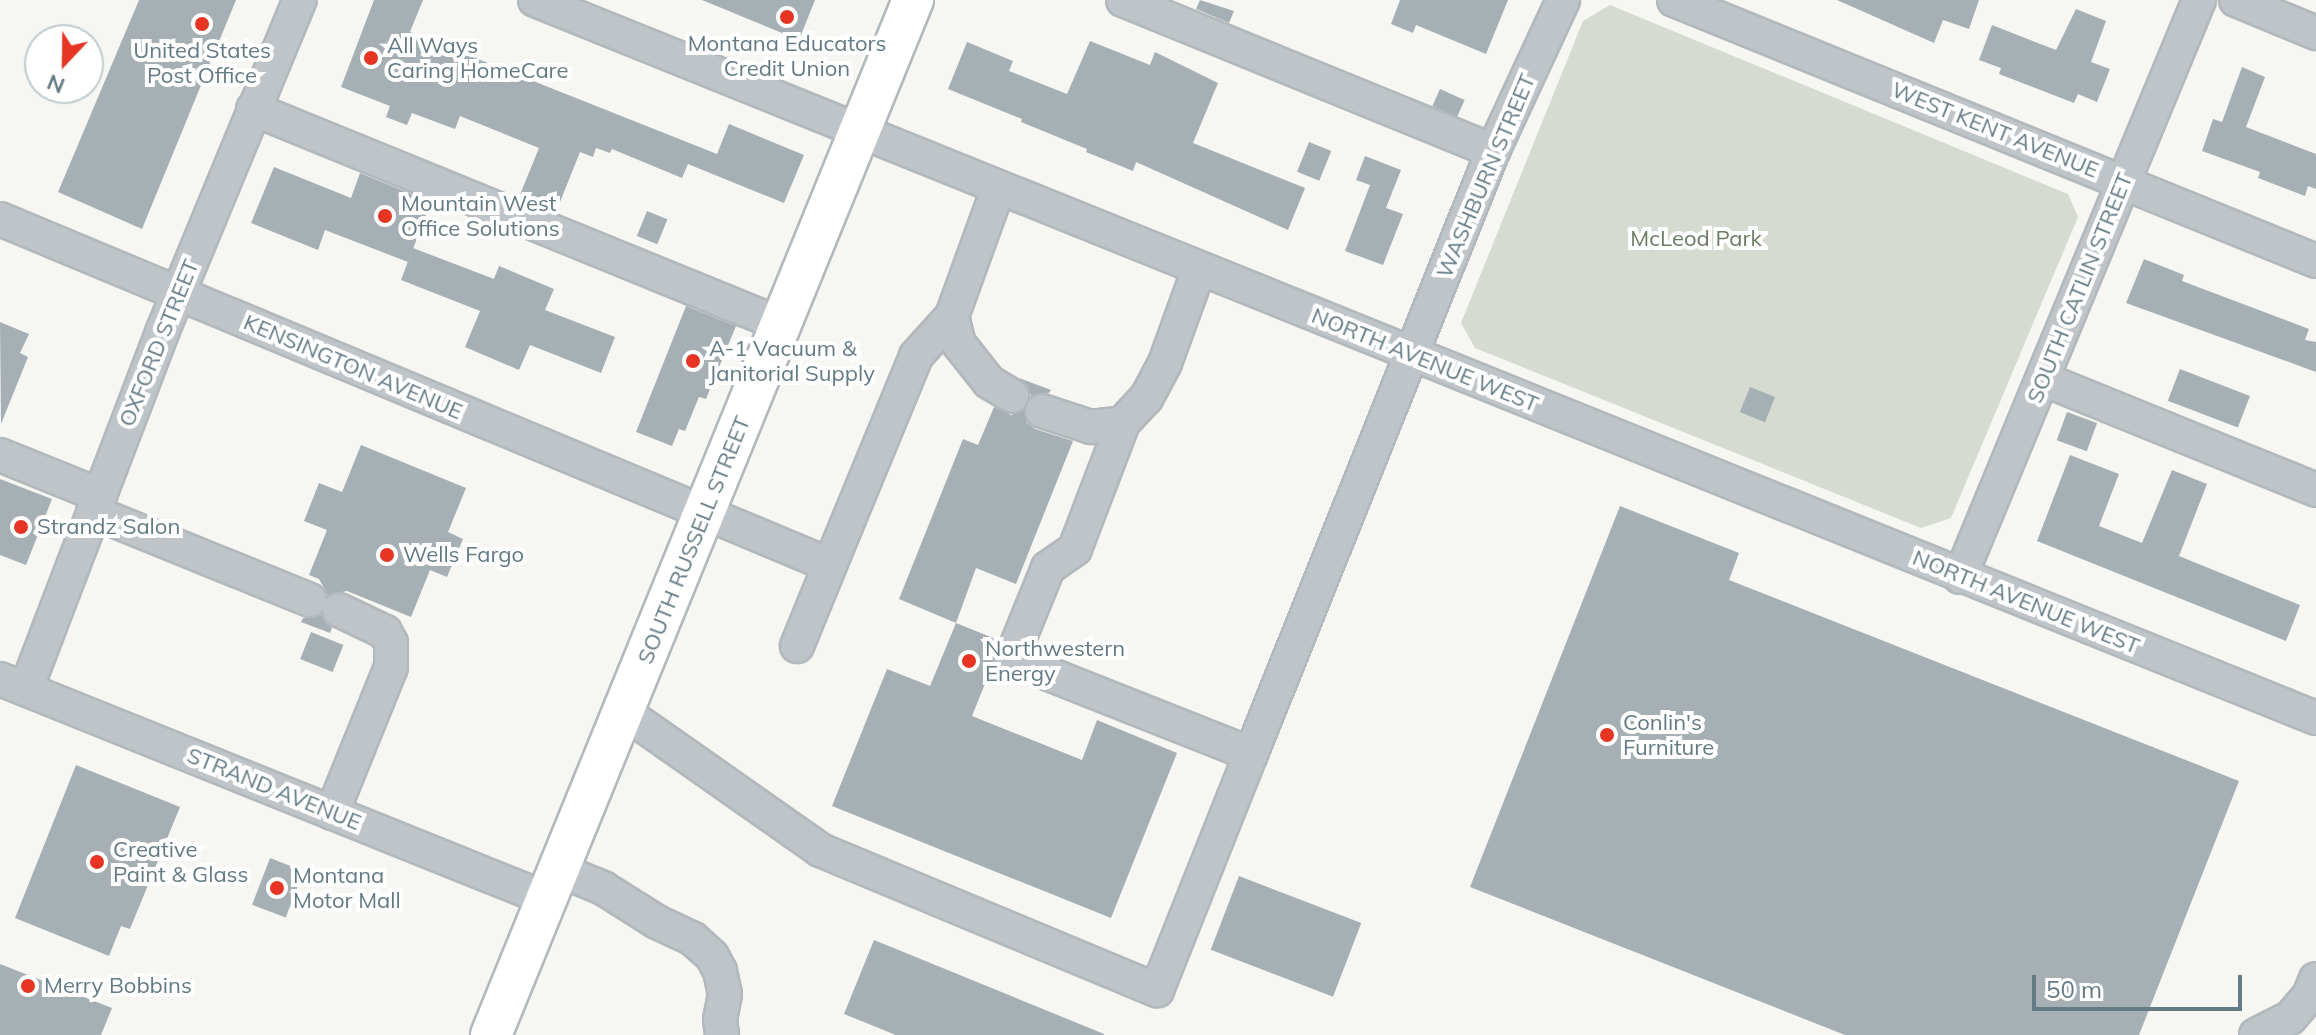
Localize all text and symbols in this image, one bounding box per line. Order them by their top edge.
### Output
marker: Montana Educators Credit Union [778,8,796,26]
marker: United States Post Office [193,15,211,33]
north arrow [24,24,104,104]
place label: Montana Educators Credit Union [688,30,886,82]
place label: All Ways Caring HomeCare [387,32,568,84]
place label: United States Post Office [133,37,271,88]
marker: All Ways Caring HomeCare [362,49,380,67]
text: N [43,68,69,100]
street label: WASHBURN STREET [1431,70,1541,282]
street label: WEST KENT AVENUE [1888,76,2102,184]
street label: SOUTH CATLIN STREET [2022,169,2138,407]
place label: Mountain West Office Solutions [401,190,560,242]
marker: Mountain West Office Solutions [376,207,394,225]
park label: McLeod Park [1630,226,1762,252]
street label: OXFORD STREET [113,256,205,430]
street label: NORTH AVENUE WEST [1308,302,1542,418]
street label: KENSINGTON AVENUE [240,309,466,425]
place label: A-1 Vacuum & Janitorial Supply [709,335,875,386]
marker: A-1 Vacuum & Janitorial Supply [684,352,702,370]
street label: SOUTH RUSSELL STREET [632,412,756,668]
place label: Strandz Salon [37,514,180,540]
marker: Strandz Salon [12,518,30,536]
place label: Wells Fargo [403,542,524,568]
street label: NORTH AVENUE WEST [1909,544,2143,660]
marker: Wells Fargo [378,546,396,564]
place label: Northwestern Energy [985,635,1125,686]
marker: Northwestern Energy [960,652,978,670]
place label: Conlin's Furniture [1623,709,1714,760]
marker: Conlin's Furniture [1598,726,1616,744]
street label: STRAND AVENUE [183,742,365,836]
place label: Creative Paint & Glass [113,836,248,888]
marker: Creative Paint & Glass [88,853,106,871]
place label: Montana Motor Mall [293,862,401,914]
marker: Montana Motor Mall [268,879,286,897]
scale bar [2036,959,2246,1009]
place label: Merry Bobbins [44,973,192,999]
text: 50 m [2046,974,2102,1004]
marker: Merry Bobbins [19,977,37,995]

